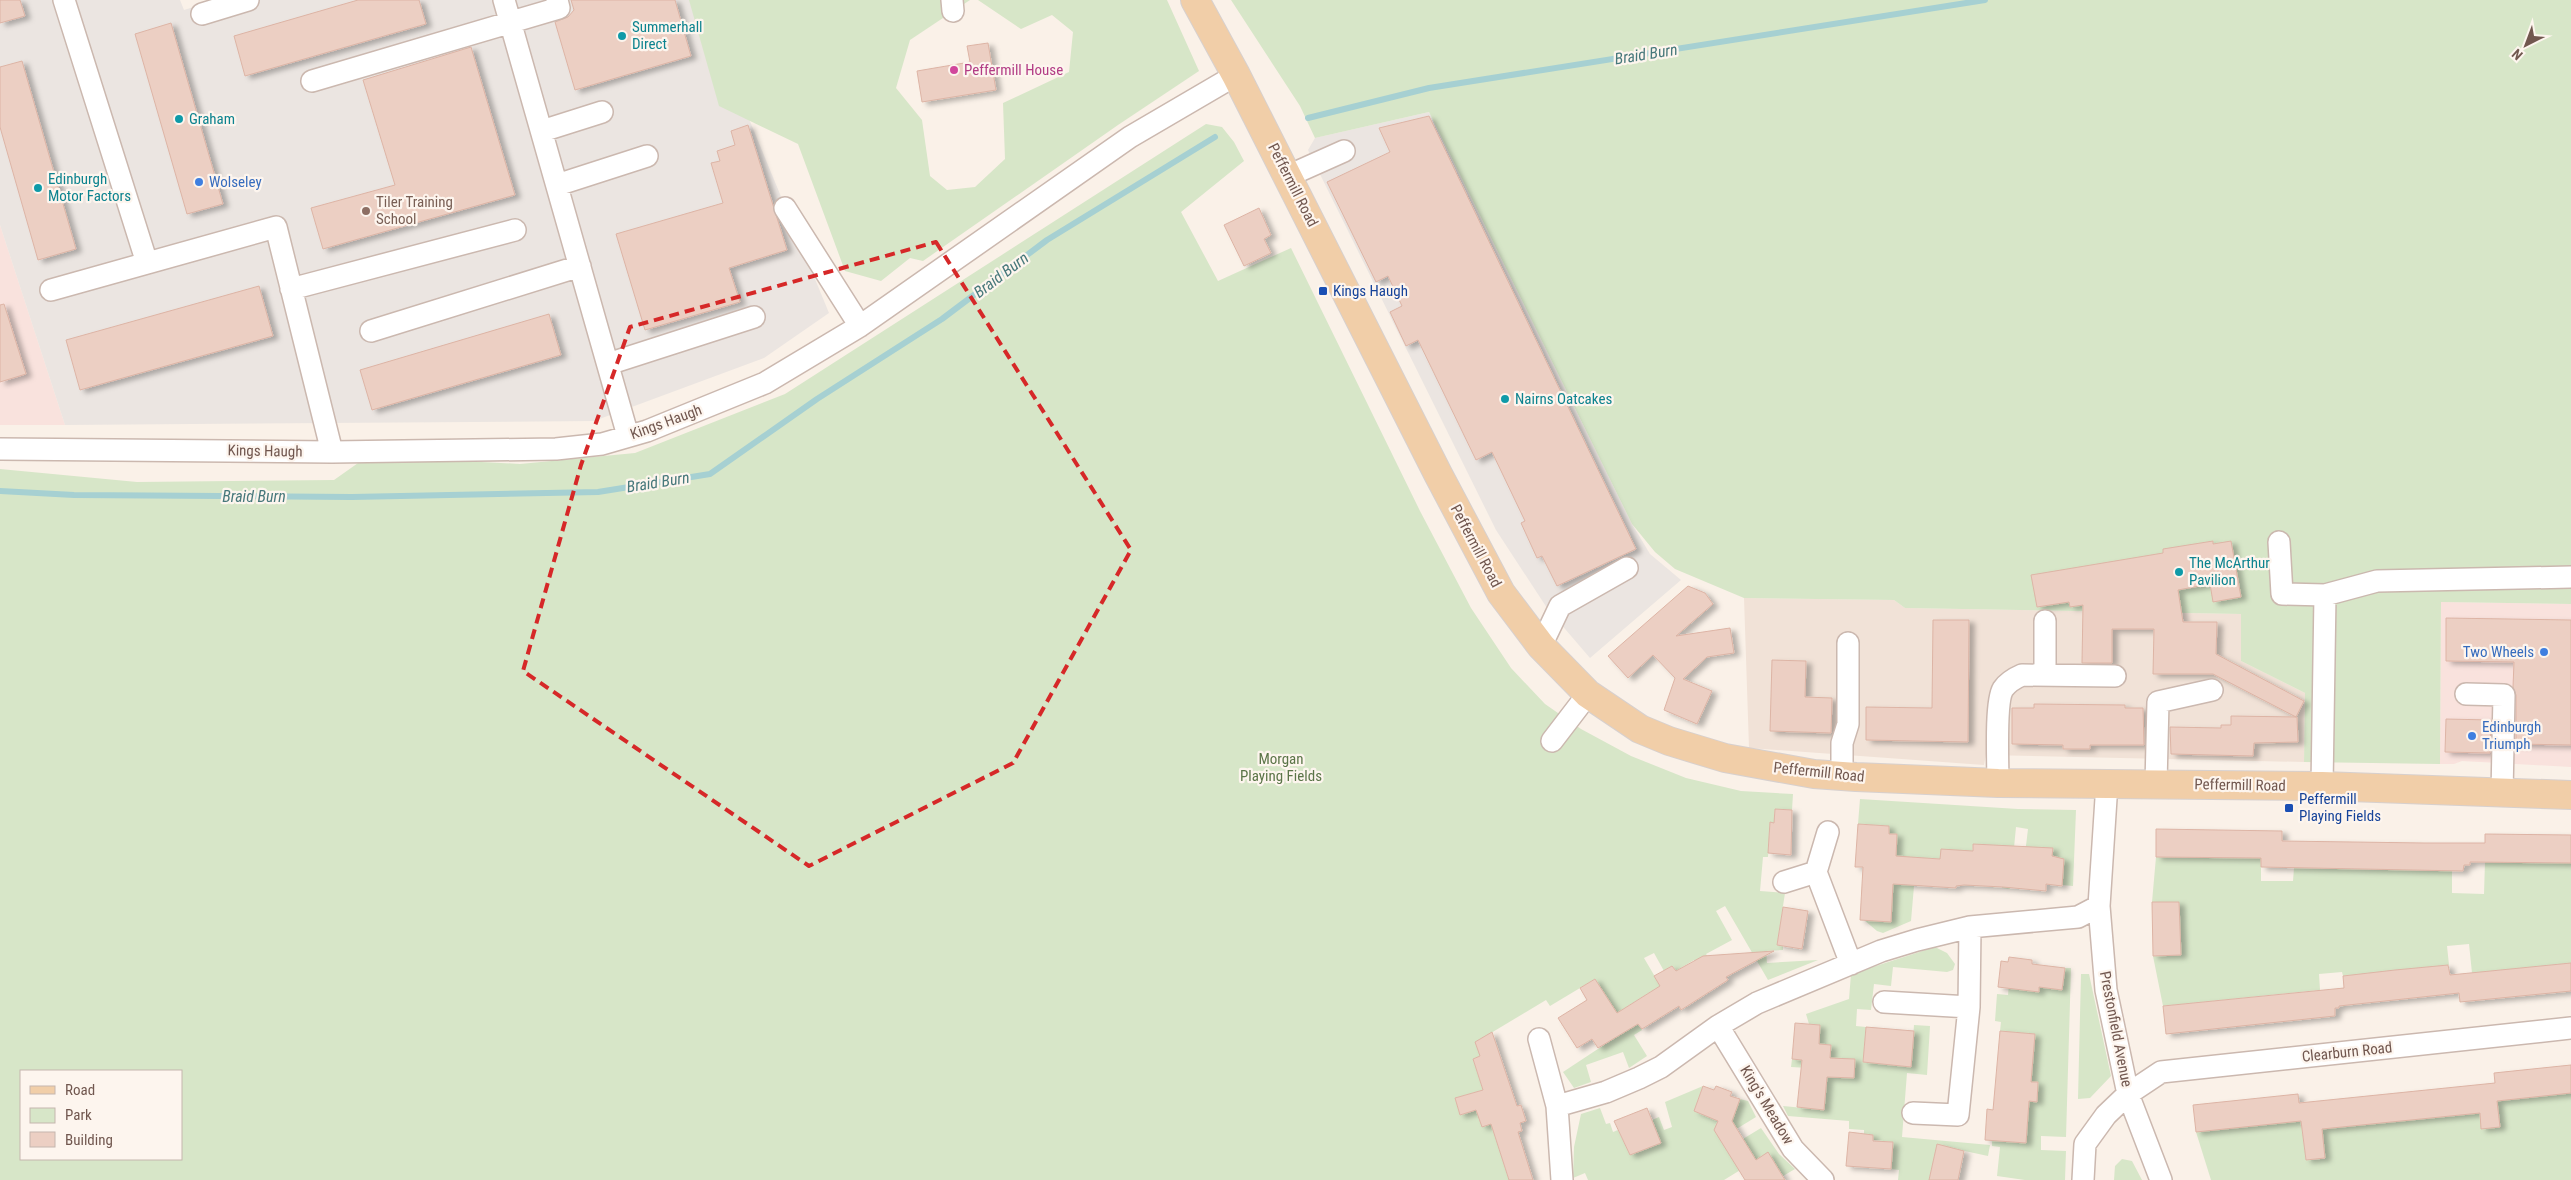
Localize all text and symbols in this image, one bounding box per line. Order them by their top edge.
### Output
place label: Summerhall Direct [632,18,703,53]
north arrow [2501,20,2551,70]
marker: Summerhall Direct [616,30,628,42]
water label: Braid Burn [1613,40,1679,68]
text: N [2509,46,2526,63]
place label: Peffermill House [964,61,1063,79]
marker: Peffermill House [948,64,960,76]
place label: Graham [189,110,235,128]
marker: Graham [173,113,185,125]
street label: Peffermill Road [1264,140,1322,230]
place label: Edinburgh Motor Factors [48,170,131,205]
place label: Wolseley [209,173,262,191]
marker: Wolseley [193,176,205,188]
marker: Edinburgh Motor Factors [32,182,44,194]
place label: Tiler Training School [376,193,453,228]
marker: Tiler Training School [360,205,372,217]
water label: Braid Burn [970,248,1032,302]
place label: Kings Haugh [1333,282,1408,300]
marker: Kings Haugh [1317,285,1329,297]
place label: Nairns Oatcakes [1515,390,1612,408]
marker: Nairns Oatcakes [1499,393,1511,405]
street label: Kings Haugh [628,401,704,443]
street label: Kings Haugh [227,441,303,461]
water label: Braid Burn [625,468,691,496]
water label: Braid Burn [222,487,286,506]
street label: Peffermill Road [1447,501,1505,591]
place label: The McArthur Pavilion [2189,554,2270,589]
marker: The McArthur Pavilion [2173,566,2185,578]
place label: Two Wheels [2463,643,2534,661]
marker: Two Wheels [2538,646,2550,658]
place label: Edinburgh Triumph [2482,718,2541,753]
marker: Edinburgh Triumph [2466,730,2478,742]
park label: Morgan Playing Fields [1240,750,1322,785]
street label: Peffermill Road [1773,758,1865,786]
street label: Peffermill Road [2194,775,2286,795]
place label: Peffermill Playing Fields [2299,790,2381,825]
marker: Peffermill Playing Fields [2283,802,2295,814]
street label: Prestonfield Avenue [2096,970,2136,1088]
street label: Clearburn Road [2301,1038,2393,1066]
street label: King's Meadow [1736,1062,1798,1148]
legend [20,1070,182,1160]
text: Road [65,1081,95,1099]
text: Park [65,1106,92,1124]
text: Building [65,1131,113,1149]

